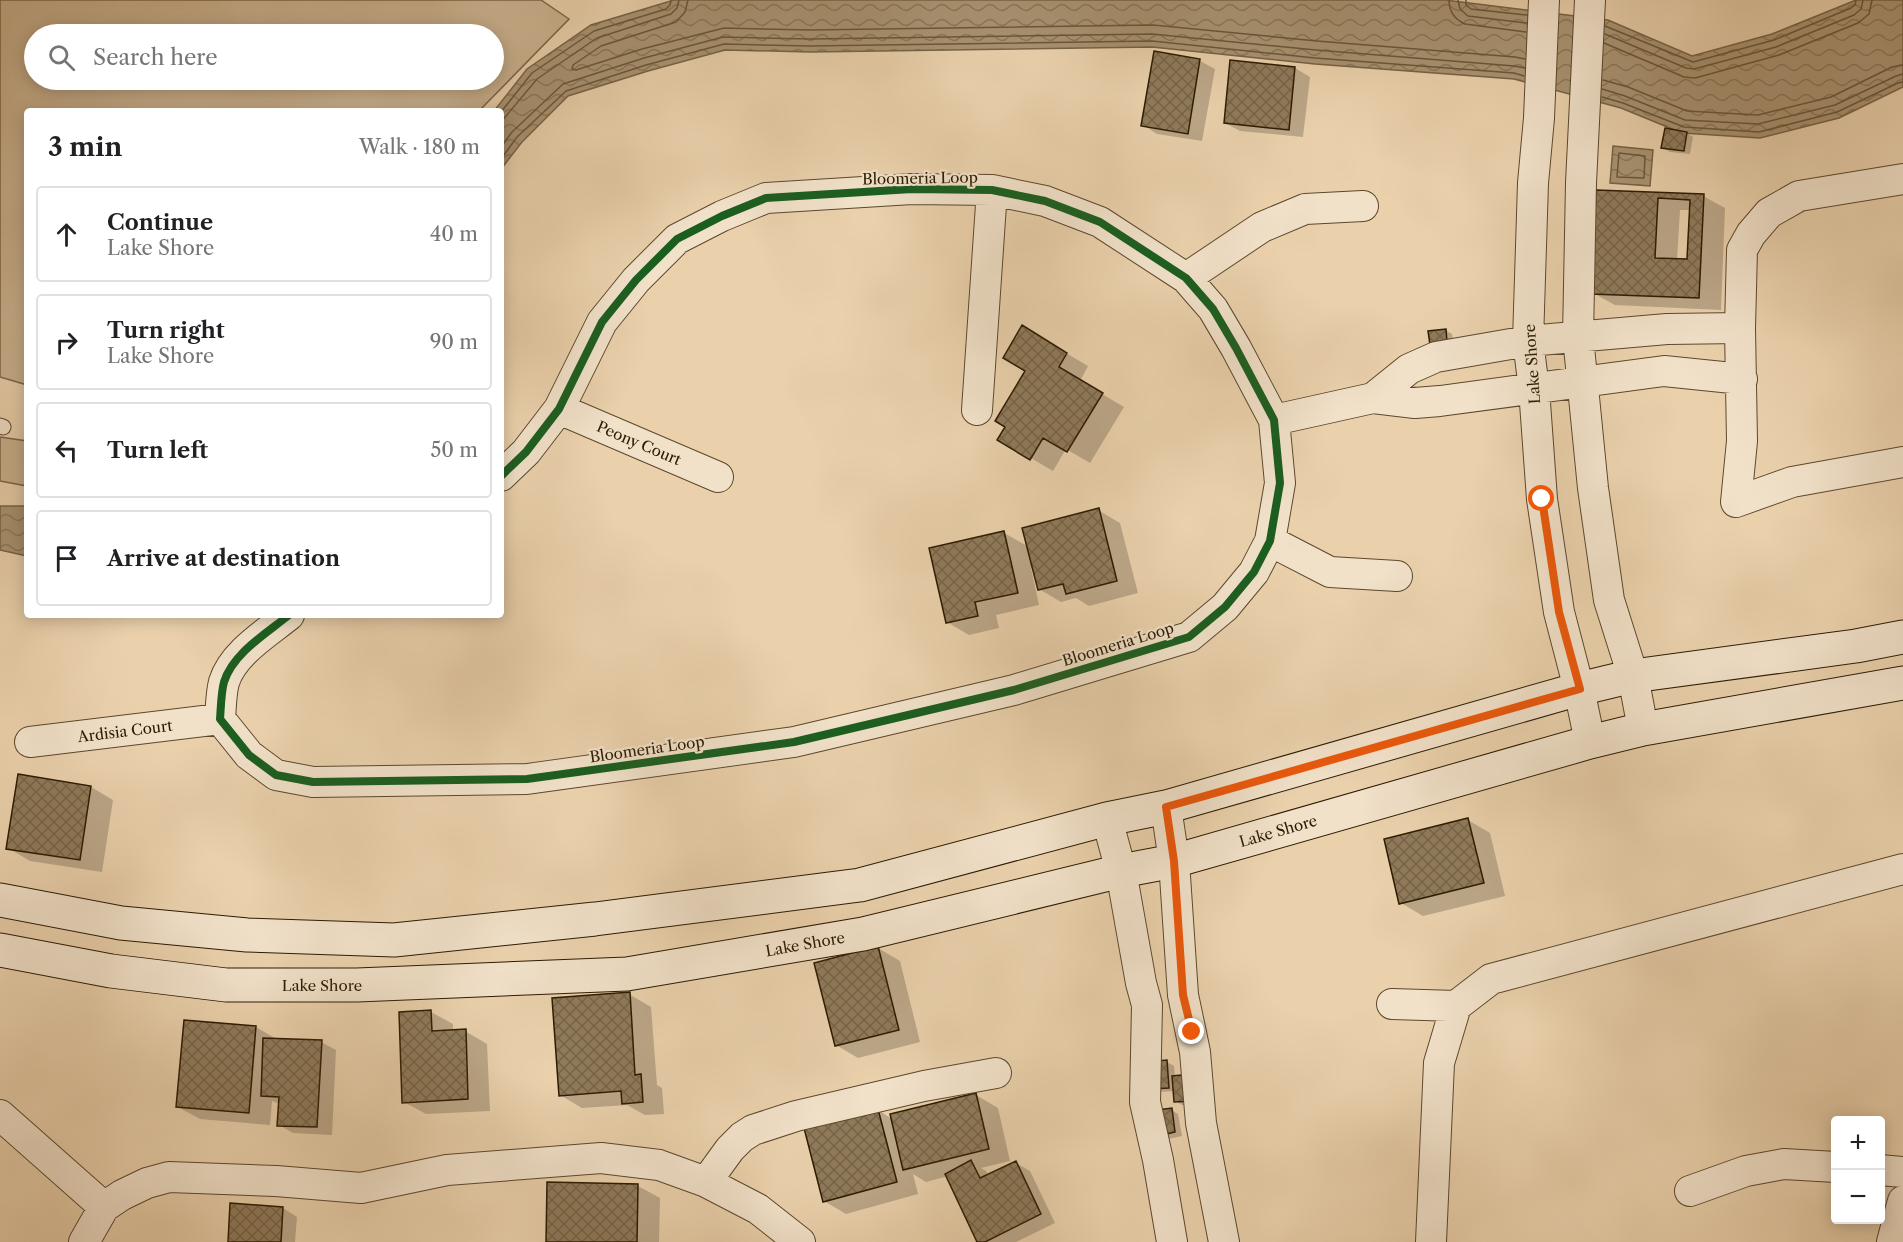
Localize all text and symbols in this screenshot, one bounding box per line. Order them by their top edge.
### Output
search box [24,24,504,90]
icon: search [45,41,78,74]
text: Search here [93,44,218,71]
text: 3 min [48,131,122,163]
text: Walk · 180 m [359,135,480,159]
street label: Bloomeria Loop [862,167,978,189]
text: Continue [107,209,213,236]
icon: ahead [50,218,83,251]
text: 40 m [430,222,478,246]
text: Lake Shore [107,236,214,260]
text: Turn right [107,317,225,344]
street label: Lake Shore [1520,323,1544,405]
icon: right [50,326,83,359]
text: 90 m [430,330,478,354]
text: Lake Shore [107,344,214,368]
street label: Peony Court [594,417,685,470]
icon: left [50,434,83,467]
text: Turn left [107,437,208,464]
text: 50 m [431,438,478,462]
route start [1528,485,1554,511]
icon: arrive [50,542,83,575]
text: Arrive at destination [107,545,340,572]
street label: Bloomeria Loop [1060,618,1176,670]
street label: Ardisia Court [76,716,174,746]
street label: Bloomeria Loop [588,732,706,766]
street label: Lake Shore [1237,811,1319,851]
street label: Lake Shore [764,928,846,960]
street label: Lake Shore [282,976,362,995]
route end [1178,1018,1204,1044]
map controls [1831,1116,1885,1224]
button: + [1831,1116,1885,1170]
button: − [1831,1170,1885,1224]

